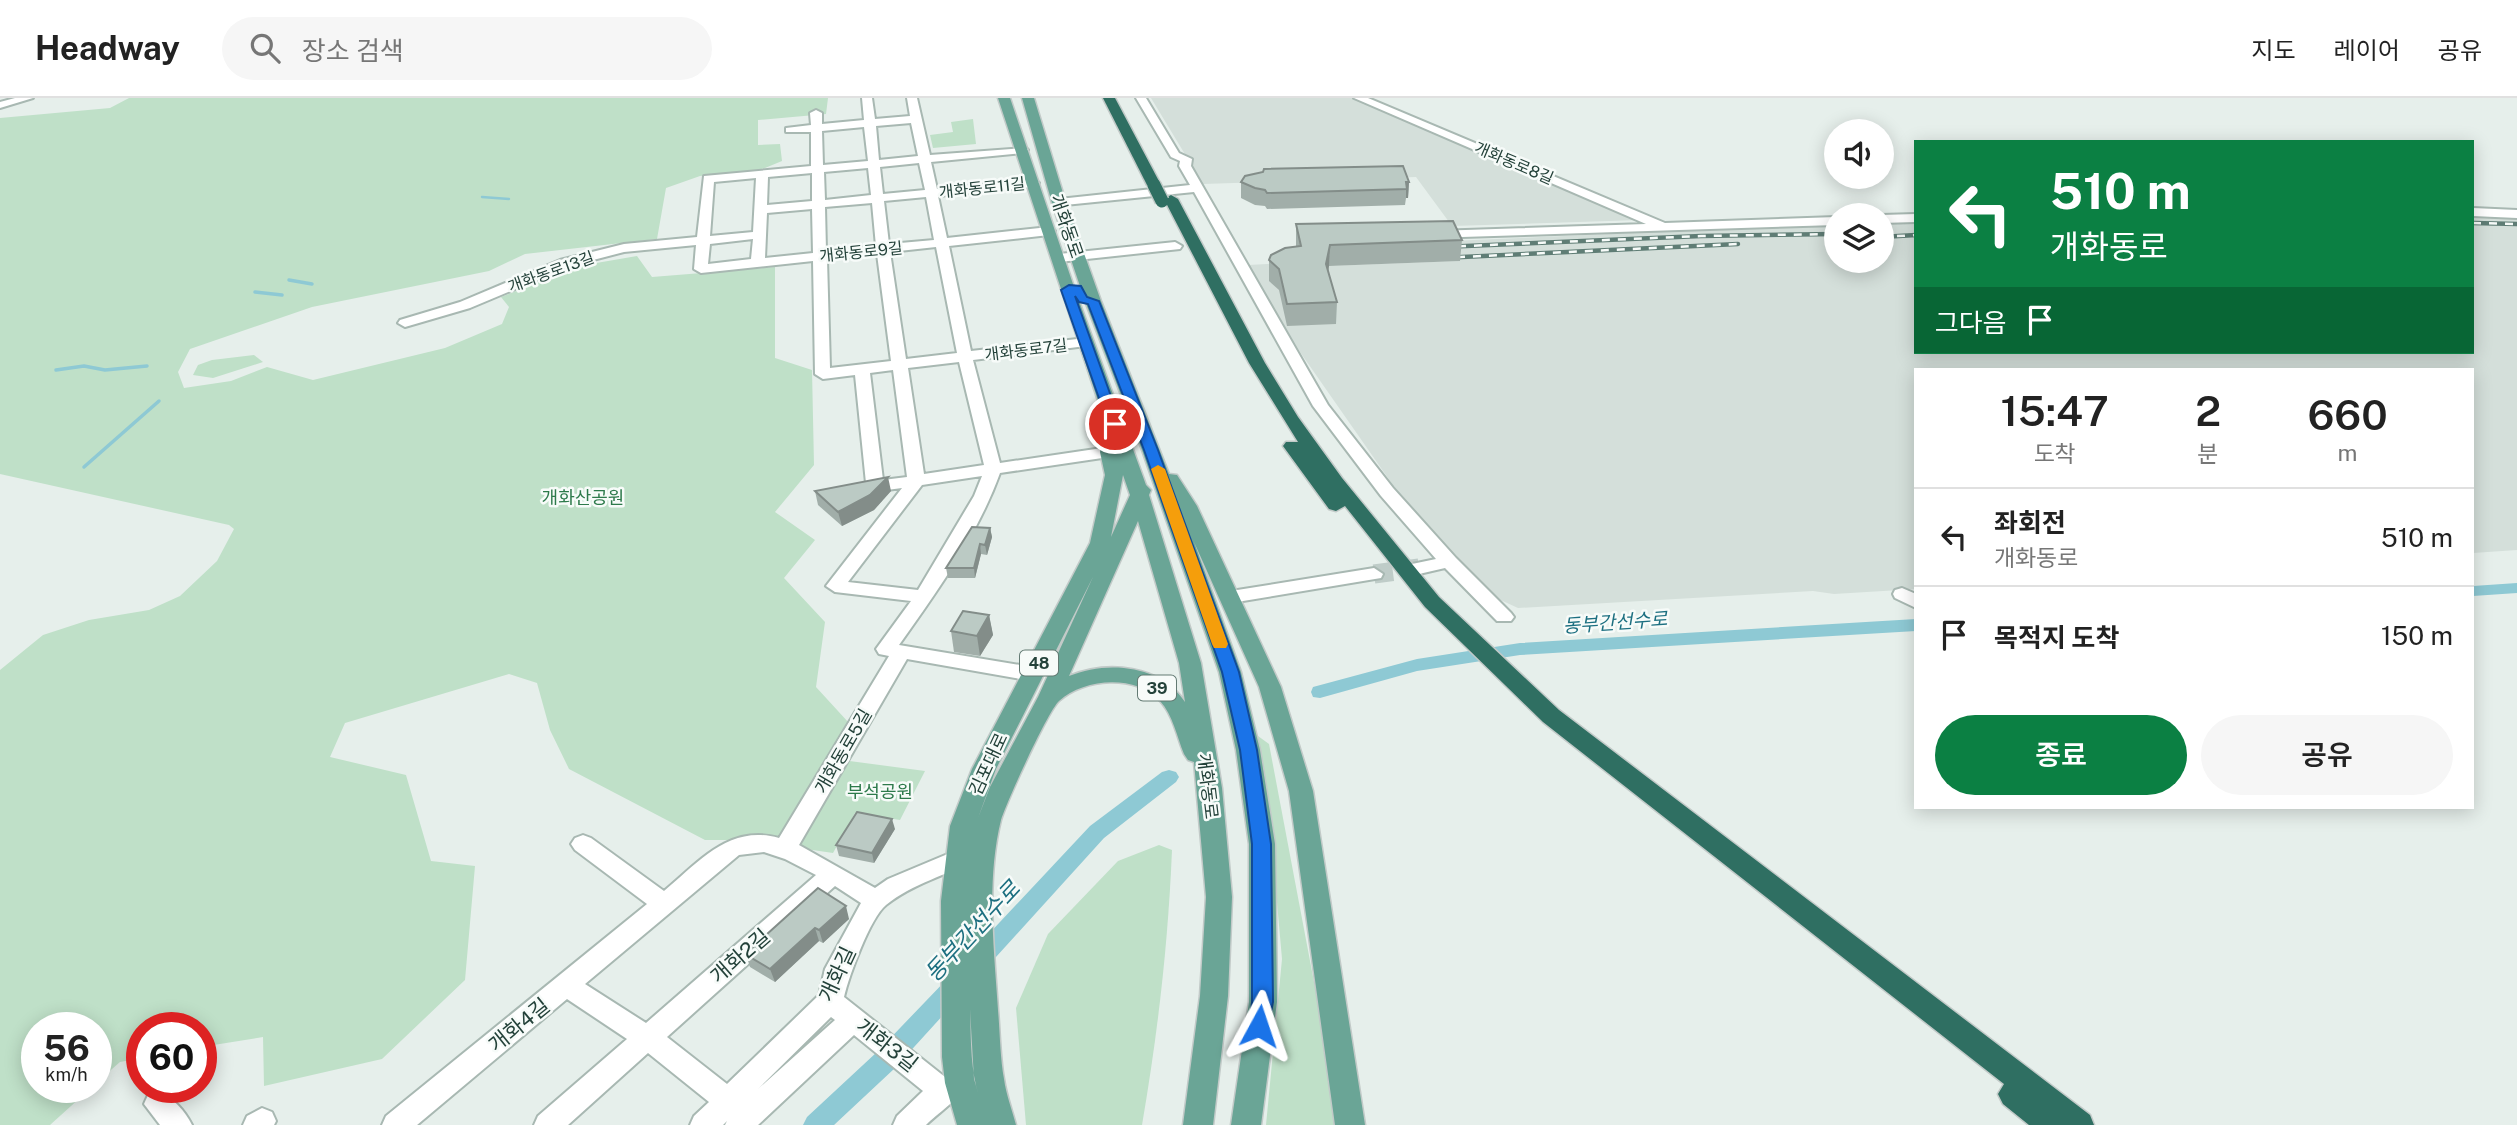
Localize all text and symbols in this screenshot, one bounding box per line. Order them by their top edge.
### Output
search box [222,17,712,80]
text: Headway [35,29,180,67]
icon: search [246,29,284,67]
text: 장소 검색 [302,35,404,66]
text: 지도 [2251,36,2296,64]
text: 레이어 [2334,36,2400,64]
text: 공유 [2438,36,2482,64]
map controls [1824,119,1894,273]
button: sound [1824,119,1894,189]
street label: 개화동로8길 [1472,138,1556,188]
text: 510 m [2050,162,2191,220]
icon: left [1935,168,2026,259]
street label: 개화동로11길 [938,174,1026,202]
street label: 개화동로 [1046,191,1088,261]
button: layers [1824,203,1894,273]
text: 개화동로 [2050,228,2168,265]
street label: 개화동로9길 [818,238,904,266]
street label: 개화동로13길 [505,248,597,296]
icon: arrive [2021,301,2059,339]
text: 그다음 [1935,307,2007,338]
street label: 개화동로7길 [984,335,1068,365]
text: 15:47 [2000,386,2109,435]
text: 2 [2195,386,2221,435]
text: 660 [2308,390,2388,439]
pin [1085,394,1145,454]
icon: arrive [1096,405,1134,443]
text: m [2338,439,2358,466]
text: 도착 [2033,440,2076,467]
text: 분 [2198,440,2219,467]
park label: 개화산공원 [542,487,624,508]
text: 좌회전 [1994,507,2066,538]
icon: left [1935,518,1973,556]
text: 510 m [2381,522,2453,553]
text: 개화동로 [1994,544,2079,571]
water label: 동부간선수로 [1562,607,1670,637]
icon: arrive [1935,616,1973,654]
text: 150 m [2381,620,2453,651]
text: 목적지 도착 [1994,622,2119,653]
road number: 48 [1020,650,1058,676]
road number: 39 [1138,676,1176,701]
street label: 개화동로5길 [810,705,876,797]
button: 종료 [1935,715,2187,795]
button: 공유 [2201,715,2453,795]
street label: 김포대로 [964,730,1012,798]
street label: 개화동로 [1194,752,1222,820]
park label: 부석공원 [847,781,913,802]
water label: 동부간선수로 [919,874,1026,987]
street label: 개화2길 [705,923,775,989]
street label: 개화길 [813,942,861,1006]
position arrow [1222,989,1296,1063]
street label: 개화4길 [483,993,555,1057]
speed limit sign: 60 [126,1012,217,1103]
street label: 개화3길 [851,1013,923,1077]
text: 56 [43,1028,90,1069]
text: km/h [45,1064,88,1085]

